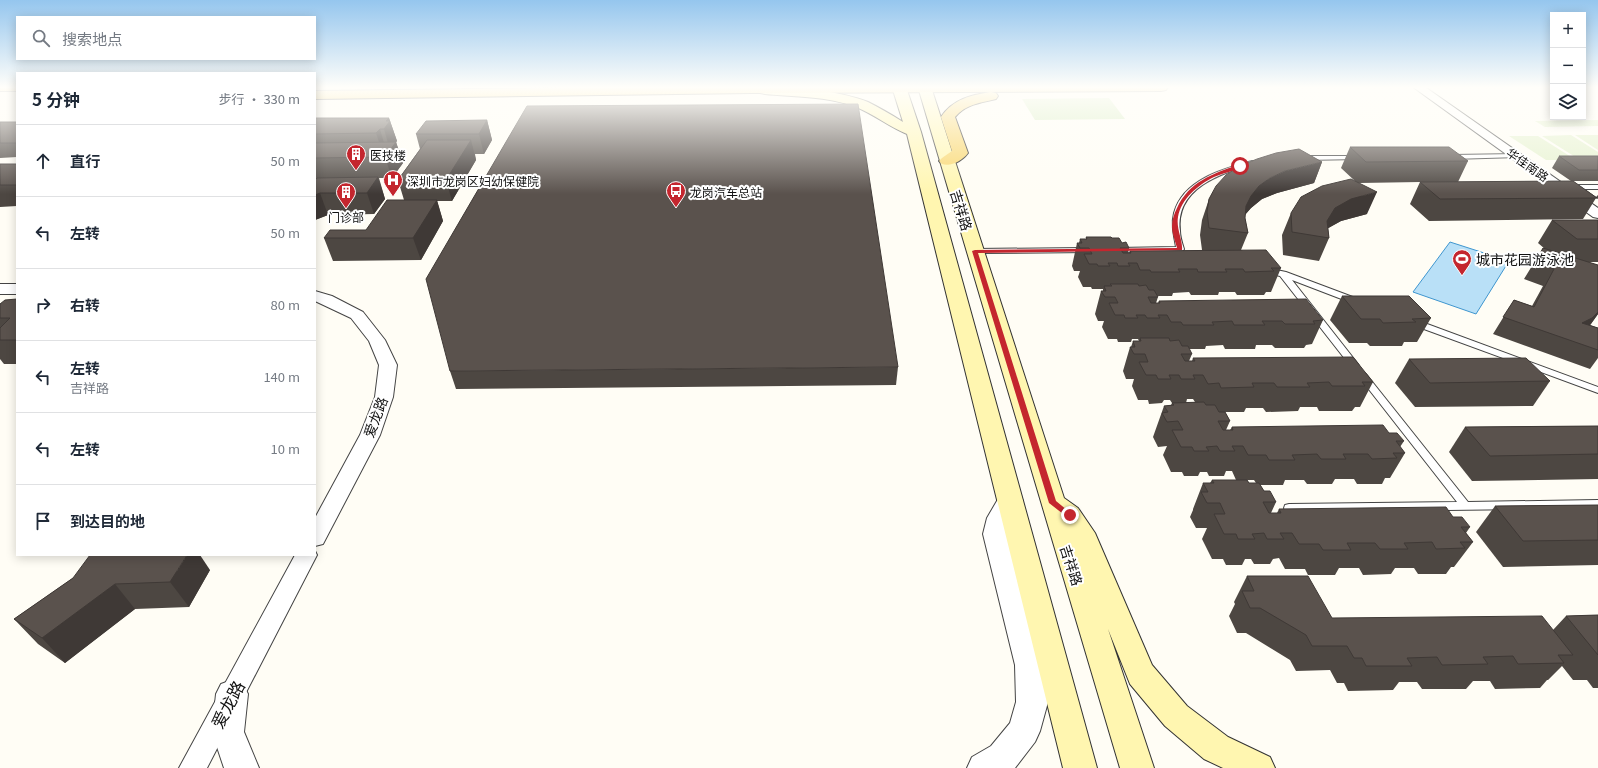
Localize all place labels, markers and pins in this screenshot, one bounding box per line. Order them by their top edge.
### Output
building icon: 医技楼 [345,143,367,171]
place label: 医技楼 [370,146,406,163]
hospital icon: 深圳市龙岗区妇幼保健院 [382,169,404,197]
place label: 深圳市龙岗区妇幼保健院 [407,172,539,189]
bus stop icon: 龙岗汽车总站 [665,180,687,208]
building icon: 门诊部 [335,181,357,209]
place label: 龙岗汽车总站 [690,183,762,200]
place label: 门诊部 [328,208,364,225]
sports icon: 城市花园游泳池 [1451,248,1473,276]
place label: 城市花园游泳池 [1476,249,1574,269]

